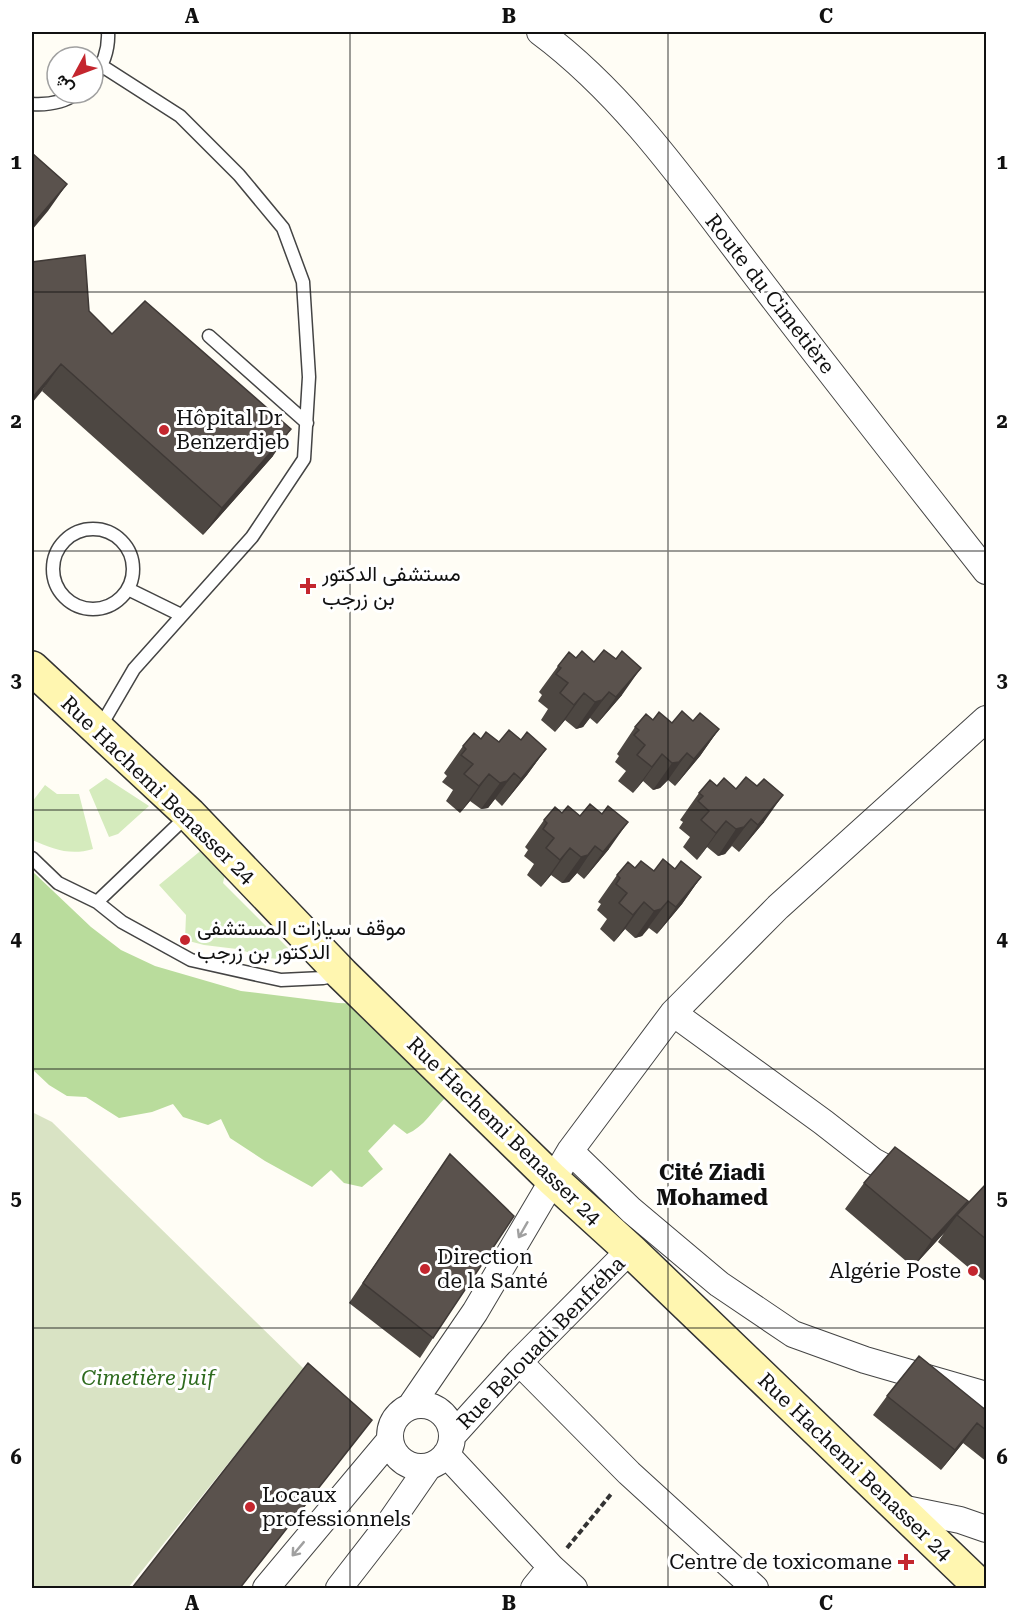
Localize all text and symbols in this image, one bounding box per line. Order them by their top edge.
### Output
text: A [185,4,200,28]
text: B [502,4,516,28]
text: C [819,4,833,28]
north arrow [45,45,105,105]
text: ش [51,71,78,98]
text: 1 [10,150,22,174]
text: 1 [996,150,1008,174]
street label: Route du Cimetière [700,210,840,378]
place label: Hôpital Dr Benzerdjeb [176,406,290,454]
text: 2 [10,409,22,433]
text: 2 [996,409,1008,433]
marker: Hôpital Dr Benzerdjeb [157,423,171,437]
place label: مستشفى الدكتور بن زرجب [321,562,461,611]
marker: مستشفى الدكتور بن زرجب [299,577,317,595]
text: 3 [10,668,22,692]
text: 3 [996,668,1008,692]
street label: Rue Hachemi Benasser 24 [56,691,260,889]
place label: موقف سيارات المستشفى الدكتور بن زرجب [197,916,406,965]
text: 4 [10,927,22,951]
text: 4 [996,927,1008,951]
marker: موقف سيارات المستشفى الدكتور بن زرجب [178,933,192,947]
street label: Rue Hachemi Benasser 24 [402,1032,606,1230]
district label: Cité Ziadi Mohamed [656,1160,768,1210]
text: 5 [10,1186,22,1210]
text: 5 [996,1186,1008,1210]
one-way arrow [517,1221,529,1238]
place label: Direction de la Santé [437,1245,548,1293]
street label: Rue Belouadi Benfréha [452,1251,630,1434]
place label: Algérie Poste [829,1259,961,1283]
marker: Direction de la Santé [418,1262,432,1276]
marker: Algérie Poste [966,1264,980,1278]
park label: Cimetière juif [81,1366,217,1390]
street label: Rue Hachemi Benasser 24 [753,1368,957,1566]
text: 6 [10,1445,22,1469]
text: 6 [996,1445,1008,1469]
place label: Locaux professionnels [262,1483,411,1531]
marker: Locaux professionnels [243,1500,257,1514]
one-way arrow [291,1541,305,1556]
place label: Centre de toxicomane [669,1550,892,1574]
marker: Centre de toxicomane [897,1553,915,1571]
text: A [185,1591,200,1615]
text: B [502,1591,516,1615]
text: C [819,1591,833,1615]

